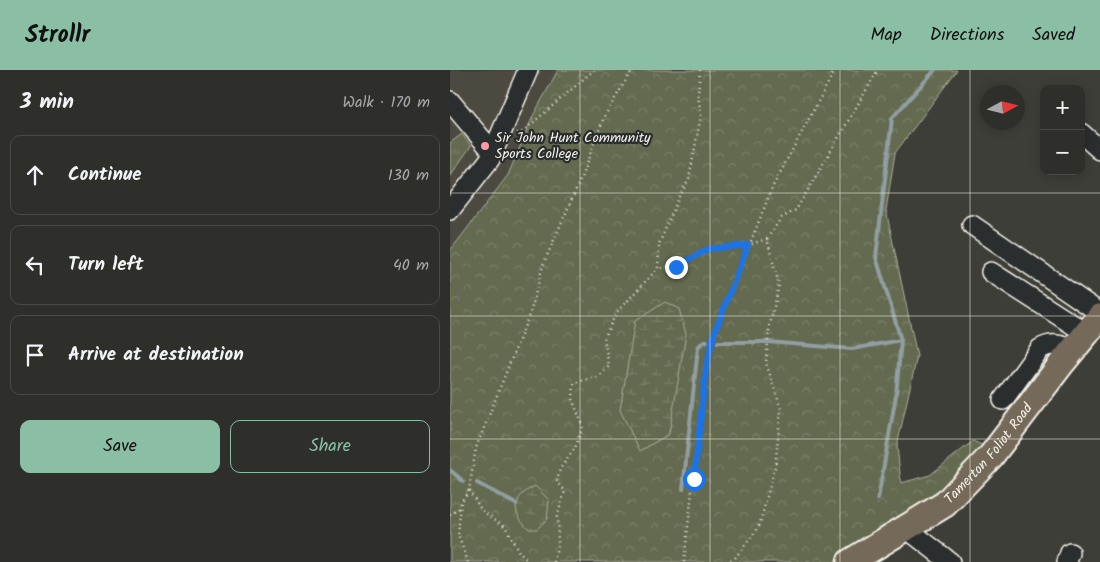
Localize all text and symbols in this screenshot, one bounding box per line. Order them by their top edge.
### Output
text: Strollr [25,16,90,55]
text: Map [870,21,902,50]
text: Directions [930,21,1004,50]
text: Saved [1032,21,1075,50]
north arrow [980,85,1025,130]
map controls [1040,85,1085,175]
button: + [1040,85,1085,130]
text: 3 min [20,86,74,119]
text: Walk · 170 m [342,90,430,115]
place label: Sir John Hunt Community Sports College [495,127,651,165]
button: − [1040,130,1085,175]
marker: Sir John Hunt Community Sports College [479,140,491,152]
text: Continue [68,160,141,190]
icon: ahead [21,161,49,189]
text: 130 m [388,163,429,188]
text: Turn left [68,250,143,280]
icon: left [21,251,49,279]
text: 40 m [393,253,429,278]
route end [665,256,688,279]
text: Arrive at destination [68,340,244,370]
icon: arrive [21,341,49,369]
street label: Tamerton Foliot Road [939,398,1039,509]
button: Save [20,420,220,473]
button: Share [230,420,430,473]
route start [683,468,706,491]

